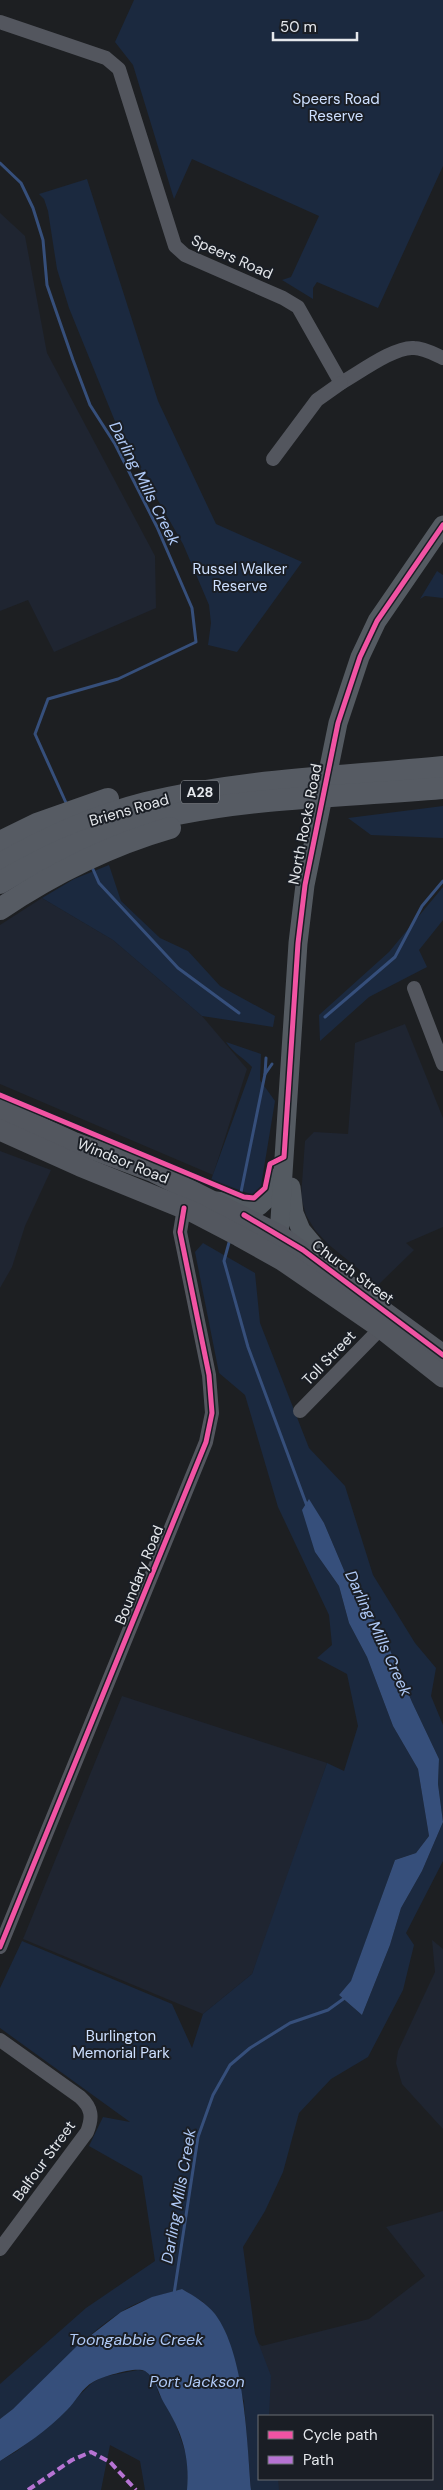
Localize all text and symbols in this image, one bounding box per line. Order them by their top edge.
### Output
scale bar [273,10,357,42]
text: 50 m [280,17,317,37]
park label: Speers Road Reserve [292,89,380,126]
street label: Speers Road [188,230,276,284]
water label: Darling Mills Creek [104,418,185,550]
park label: Russel Walker Reserve [193,559,288,596]
street label: North Rocks Road [283,762,327,886]
road number: A28 [181,780,219,804]
street label: Briens Road [87,789,171,831]
street label: Windsor Road [74,1134,172,1188]
street label: Church Street [308,1235,398,1309]
street label: Toll Street [298,1326,360,1390]
street label: Boundary Road [110,1522,168,1628]
water label: Darling Mills Creek [340,1567,417,1700]
park label: Burlington Memorial Park [72,2026,170,2063]
street label: Balfour Street [8,2117,80,2205]
water label: Darling Mills Creek [156,2126,201,2265]
water label: Toongabbie Creek [69,2329,204,2350]
water label: Port Jackson [149,2371,245,2392]
legend [258,2415,433,2480]
text: Cycle path [303,2425,378,2445]
text: Path [303,2450,334,2470]

